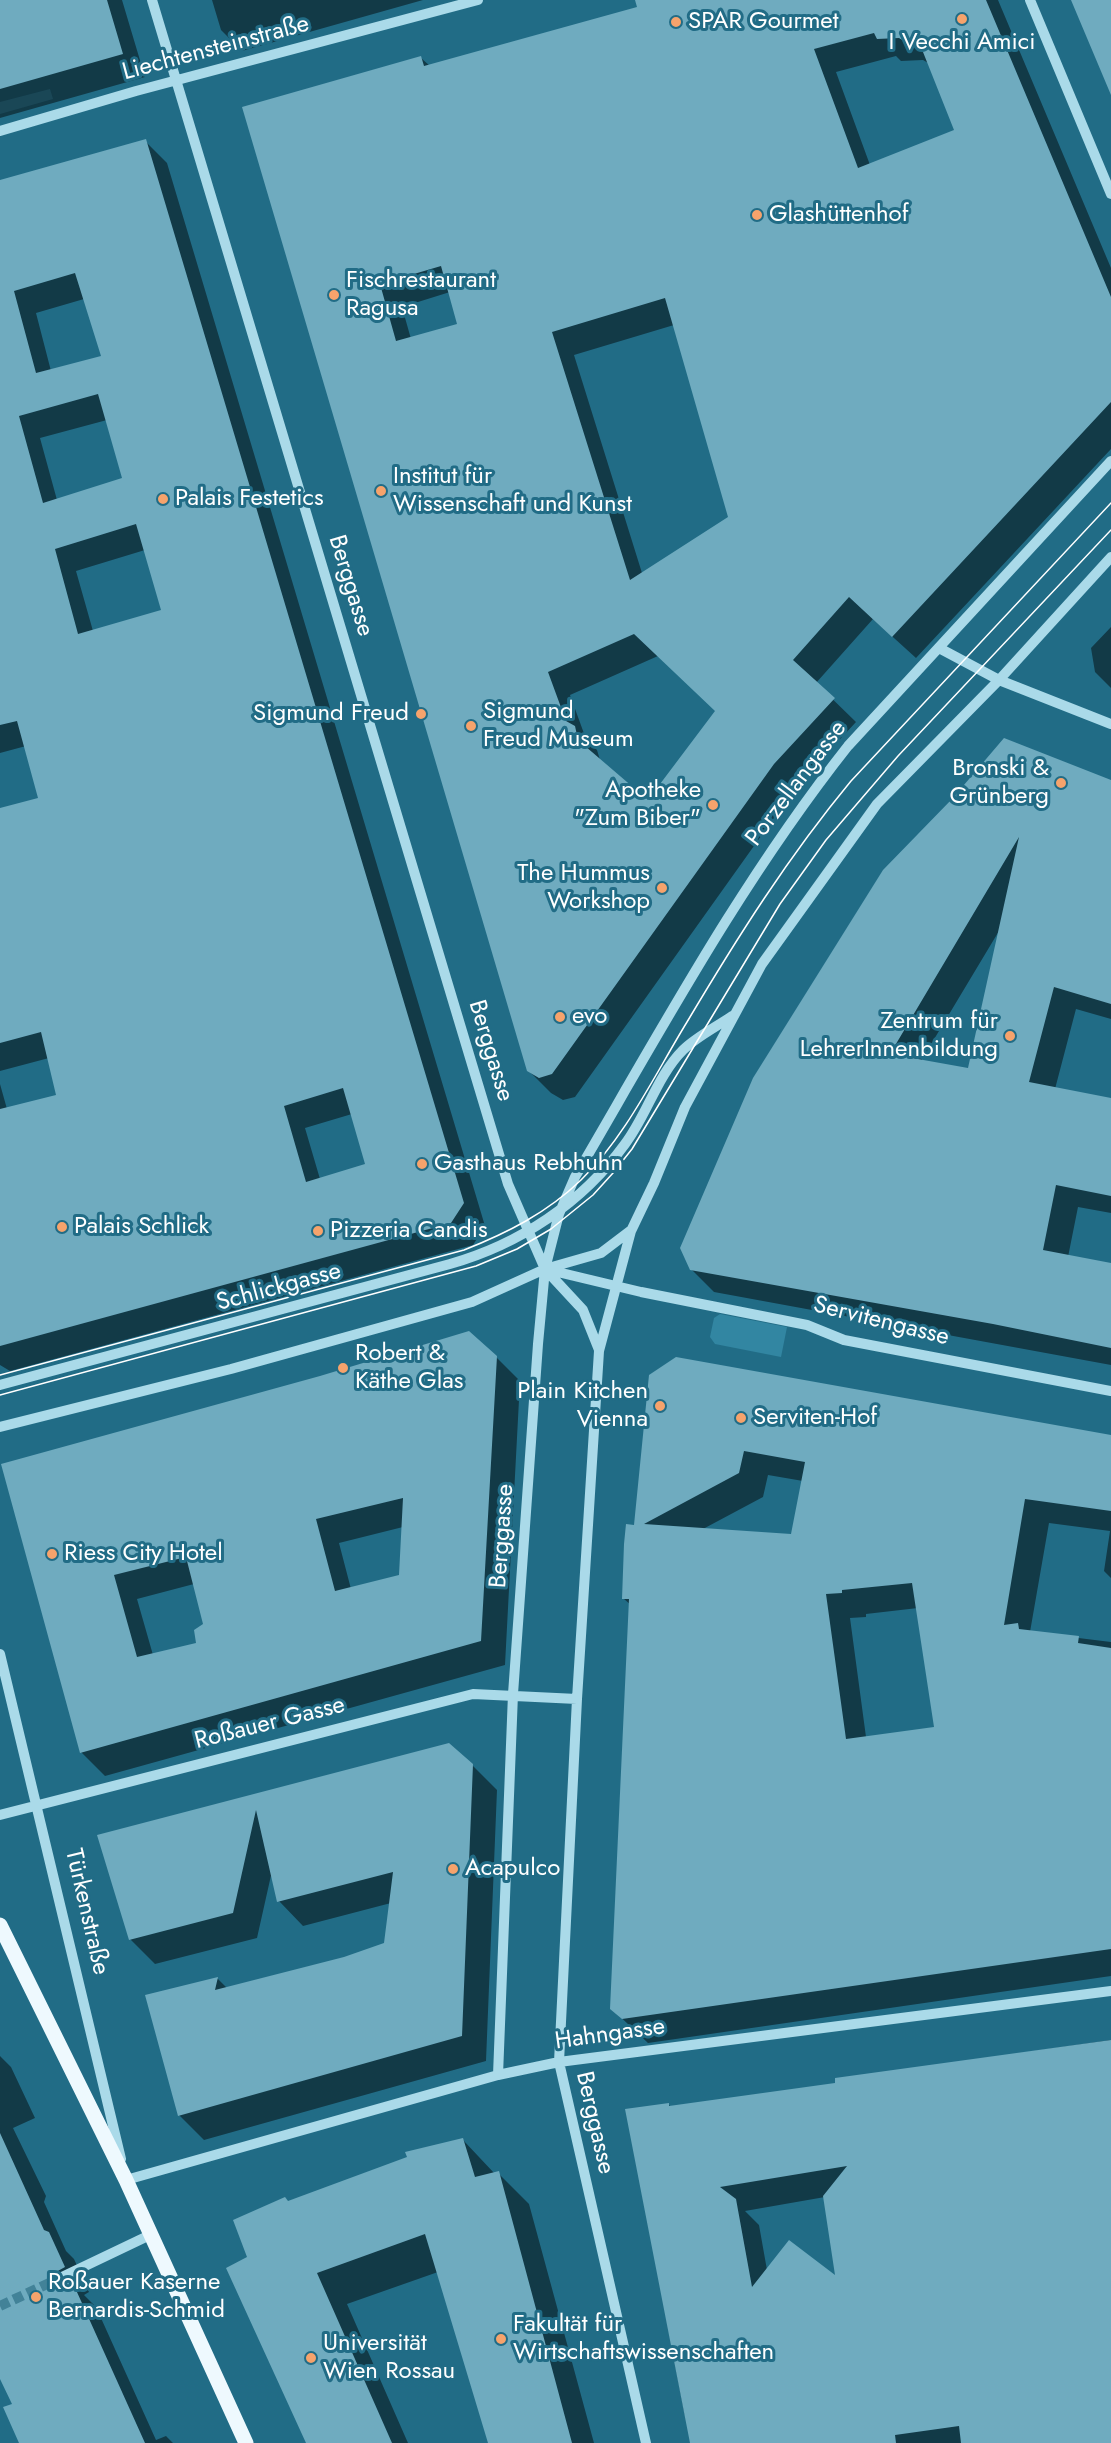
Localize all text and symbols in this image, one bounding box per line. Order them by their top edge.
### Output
place label: SPAR Gourmet [688,8,838,36]
street label: Liechtensteinstraße [120,10,312,88]
marker: I Vecchi Amici [955,12,969,26]
marker: SPAR Gourmet [669,15,683,29]
place label: I Vecchi Amici [889,29,1035,57]
place label: Glashüttenhof [769,201,909,229]
marker: Glashüttenhof [750,208,764,222]
place label: Fischrestaurant Ragusa [346,267,496,323]
marker: Fischrestaurant Ragusa [327,288,341,302]
place label: Institut für Wissenschaft und Kunst [393,463,632,519]
marker: Institut für Wissenschaft und Kunst [374,484,388,498]
place label: Palais Festetics [175,485,324,513]
marker: Palais Festetics [156,492,170,506]
street label: Berggasse [321,532,379,640]
place label: Sigmund Freud Museum [483,698,634,754]
place label: Sigmund Freud [253,700,409,728]
marker: Sigmund Freud [414,707,428,721]
street label: Porzellangasse [740,716,854,852]
marker: Sigmund Freud Museum [464,719,478,733]
place label: Bronski & Grünberg [949,755,1049,811]
marker: Bronski & Grünberg [1054,776,1068,790]
place label: Apotheke "Zum Biber" [574,777,701,833]
marker: Apotheke "Zum Biber" [706,798,720,812]
place label: The Hummus Workshop [517,860,650,916]
marker: The Hummus Workshop [655,881,669,895]
street label: Berggasse [461,997,519,1105]
place label: evo [572,1003,607,1031]
place label: Zentrum für LehrerInnenbildung [800,1008,998,1064]
marker: evo [553,1010,567,1024]
marker: Zentrum für LehrerInnenbildung [1003,1029,1017,1043]
place label: Gasthaus Rebhuhn [434,1150,623,1178]
marker: Gasthaus Rebhuhn [415,1157,429,1171]
place label: Palais Schlick [74,1213,209,1241]
place label: Pizzeria Candis [330,1217,488,1245]
marker: Palais Schlick [55,1220,69,1234]
marker: Pizzeria Candis [311,1224,325,1238]
street label: Schlickgasse [214,1258,344,1318]
street label: Servitengasse [810,1291,952,1353]
place label: Robert & Käthe Glas [355,1340,463,1396]
marker: Robert & Käthe Glas [336,1361,350,1375]
place label: Plain Kitchen Vienna [517,1378,648,1434]
marker: Plain Kitchen Vienna [653,1399,667,1413]
place label: Serviten-Hof [753,1404,877,1432]
marker: Serviten-Hof [734,1411,748,1425]
street label: Berggasse [485,1483,521,1589]
place label: Riess City Hotel [64,1540,223,1568]
marker: Riess City Hotel [45,1547,59,1561]
street label: Roßauer Gasse [192,1691,348,1757]
street label: Türkenstraße [58,1846,114,1978]
place label: Acapulco [465,1855,560,1883]
marker: Acapulco [446,1862,460,1876]
street label: Hahngasse [553,2013,667,2057]
street label: Berggasse [568,2069,620,2177]
place label: Roßauer Kaserne Bernardis-Schmid [48,2269,225,2325]
marker: Roßauer Kaserne Bernardis-Schmid [29,2290,43,2304]
place label: Fakultät für Wirtschaftswissenschaften [513,2311,774,2367]
place label: Universität Wien Rossau [323,2330,455,2386]
marker: Fakultät für Wirtschaftswissenschaften [494,2332,508,2346]
marker: Universität Wien Rossau [304,2351,318,2365]

